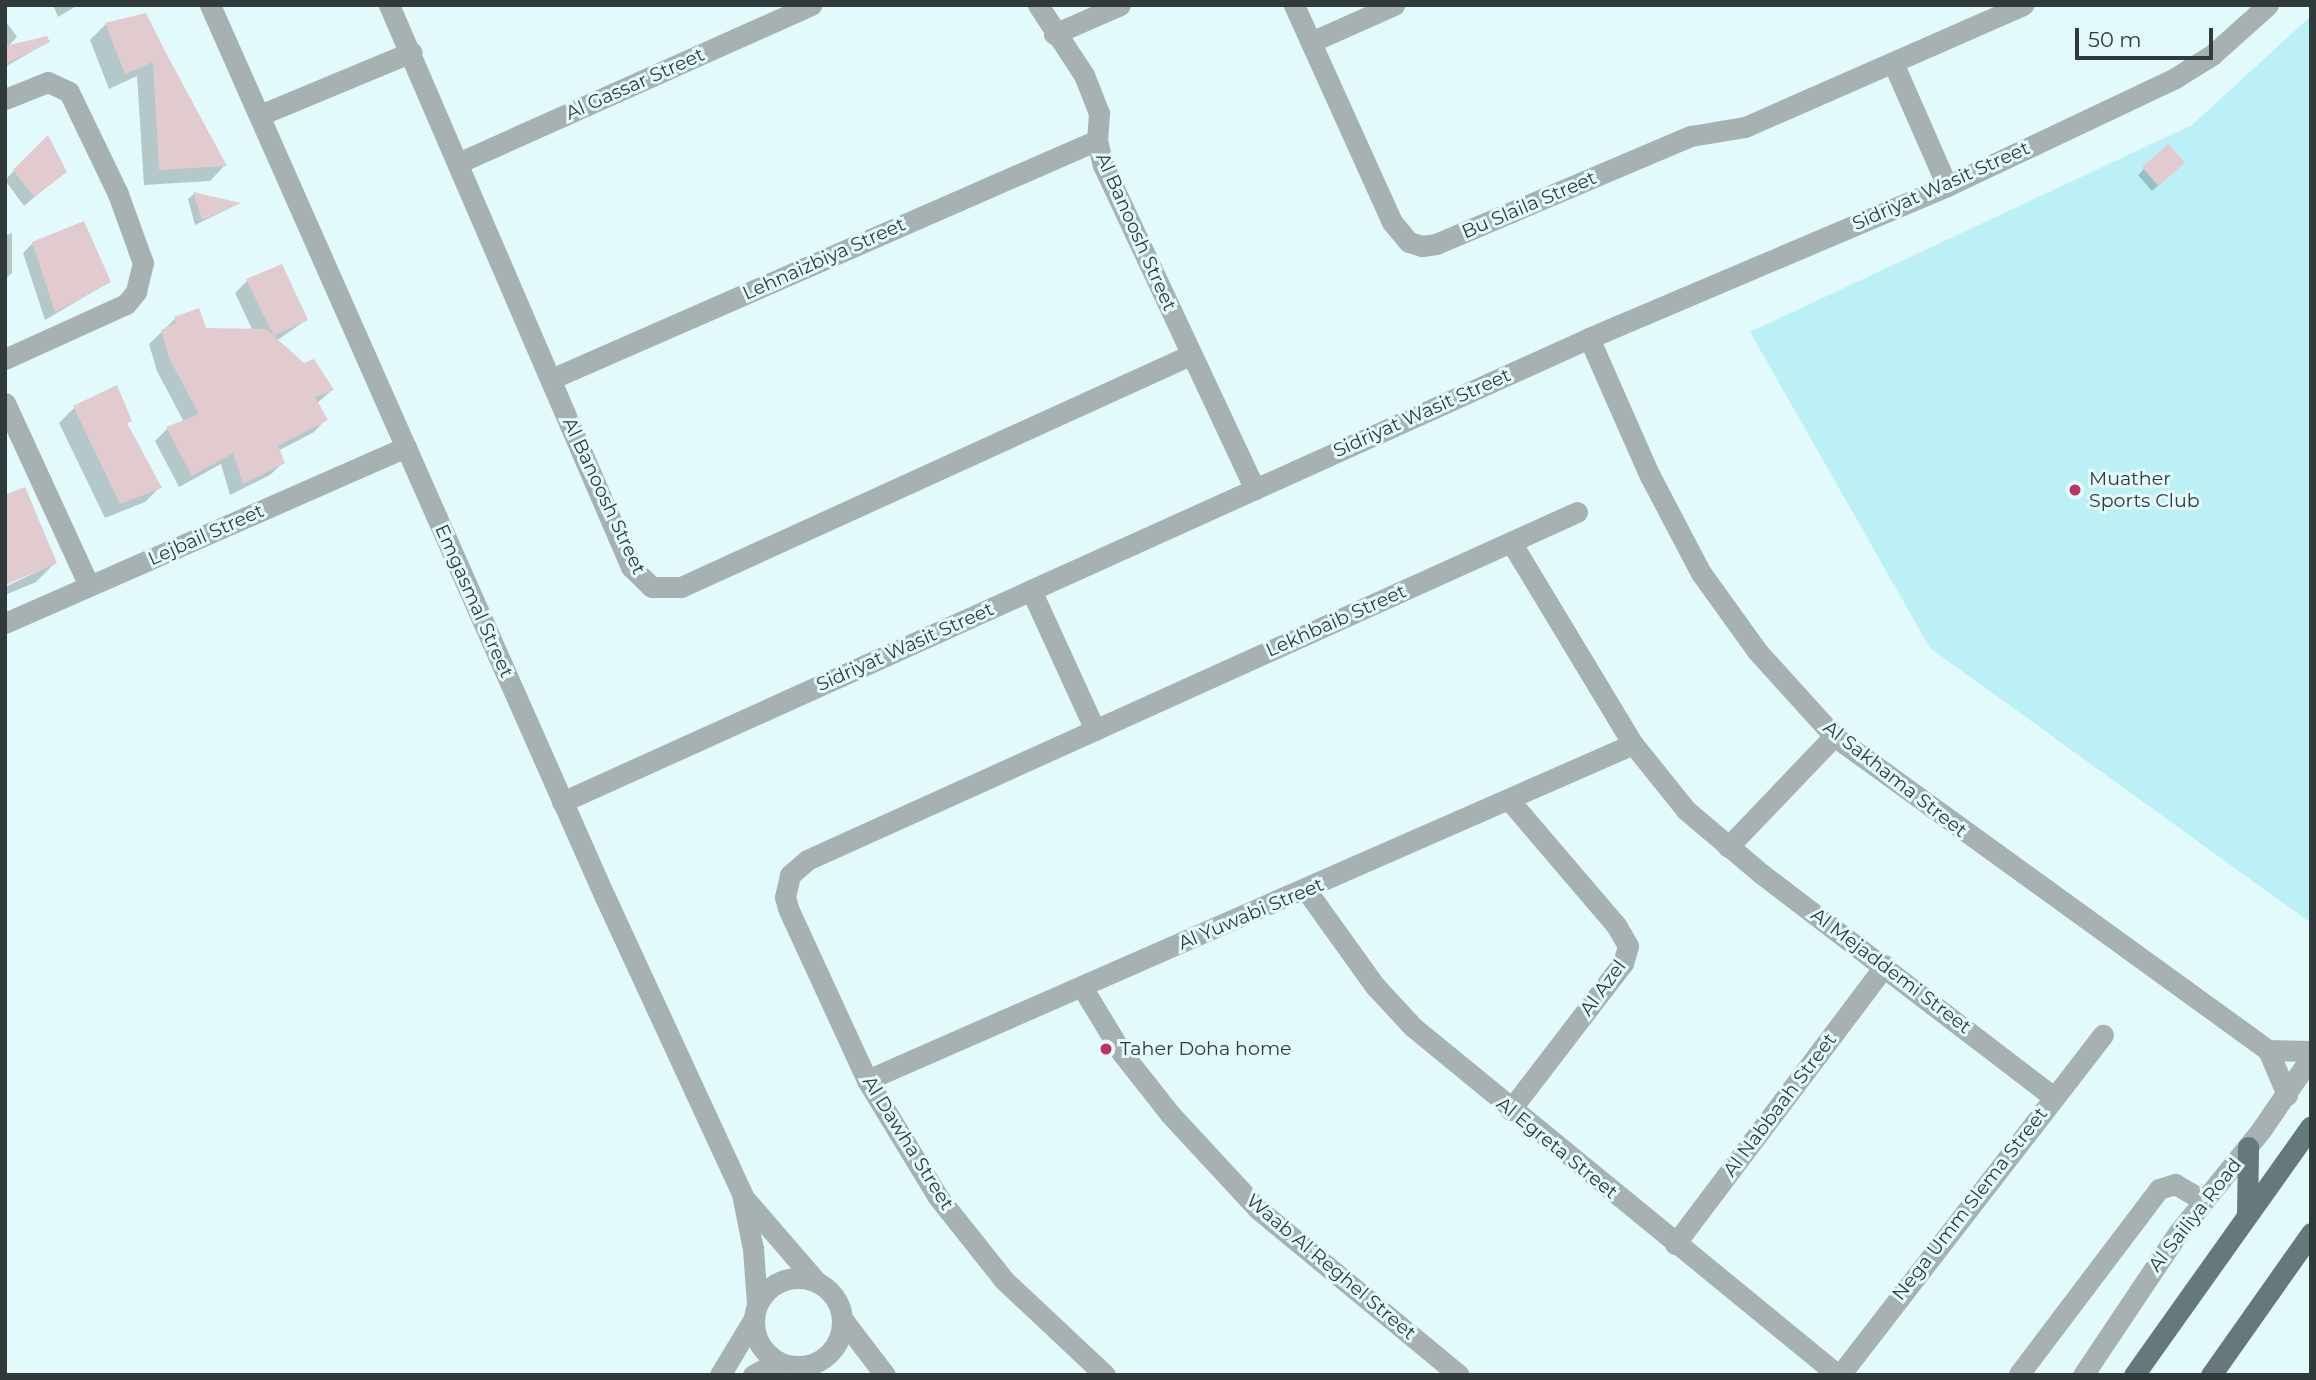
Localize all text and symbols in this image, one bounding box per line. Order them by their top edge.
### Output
scale bar [2078,14,2216,58]
text: 50 m [2088,27,2142,52]
street label: Al Gassar Street [562,43,708,125]
street label: Sidriyat Wasit Street [1849,137,2033,235]
street label: Al Banoosh Street [1091,150,1181,314]
street label: Bu Slaila Street [1458,166,1600,244]
street label: Lehnaizbiya Street [739,213,909,305]
street label: Sidriyat Wasit Street [1330,364,1514,462]
street label: Al Banoosh Street [558,414,650,578]
place label: Muather Sports Club [2089,468,2200,512]
marker: Muather Sports Club [2067,482,2083,498]
street label: Lejbail Street [145,499,267,571]
street label: Emgasmal Street [430,521,518,681]
street label: Lekhbaib Street [1262,580,1410,662]
street label: Sidriyat Wasit Street [813,598,997,696]
street label: Al Sakhama Street [1819,716,1971,842]
street label: Al Yuwabi Street [1175,873,1327,955]
street label: Al Mejaddemi Street [1806,903,1976,1039]
street label: Al Azel [1575,956,1631,1020]
street label: Al Nabbaah Street [1719,1029,1841,1181]
place label: Taher Doha home [1120,1038,1292,1060]
marker: Taher Doha home [1098,1041,1114,1057]
street label: Al Dawha Street [858,1072,958,1214]
street label: Al Egreta Street [1492,1092,1622,1204]
street label: Nega Umm Slema Street [1888,1103,2052,1305]
street label: Al Sailiya Road [2144,1154,2246,1276]
street label: Waab Al Reghel Street [1242,1189,1420,1345]

